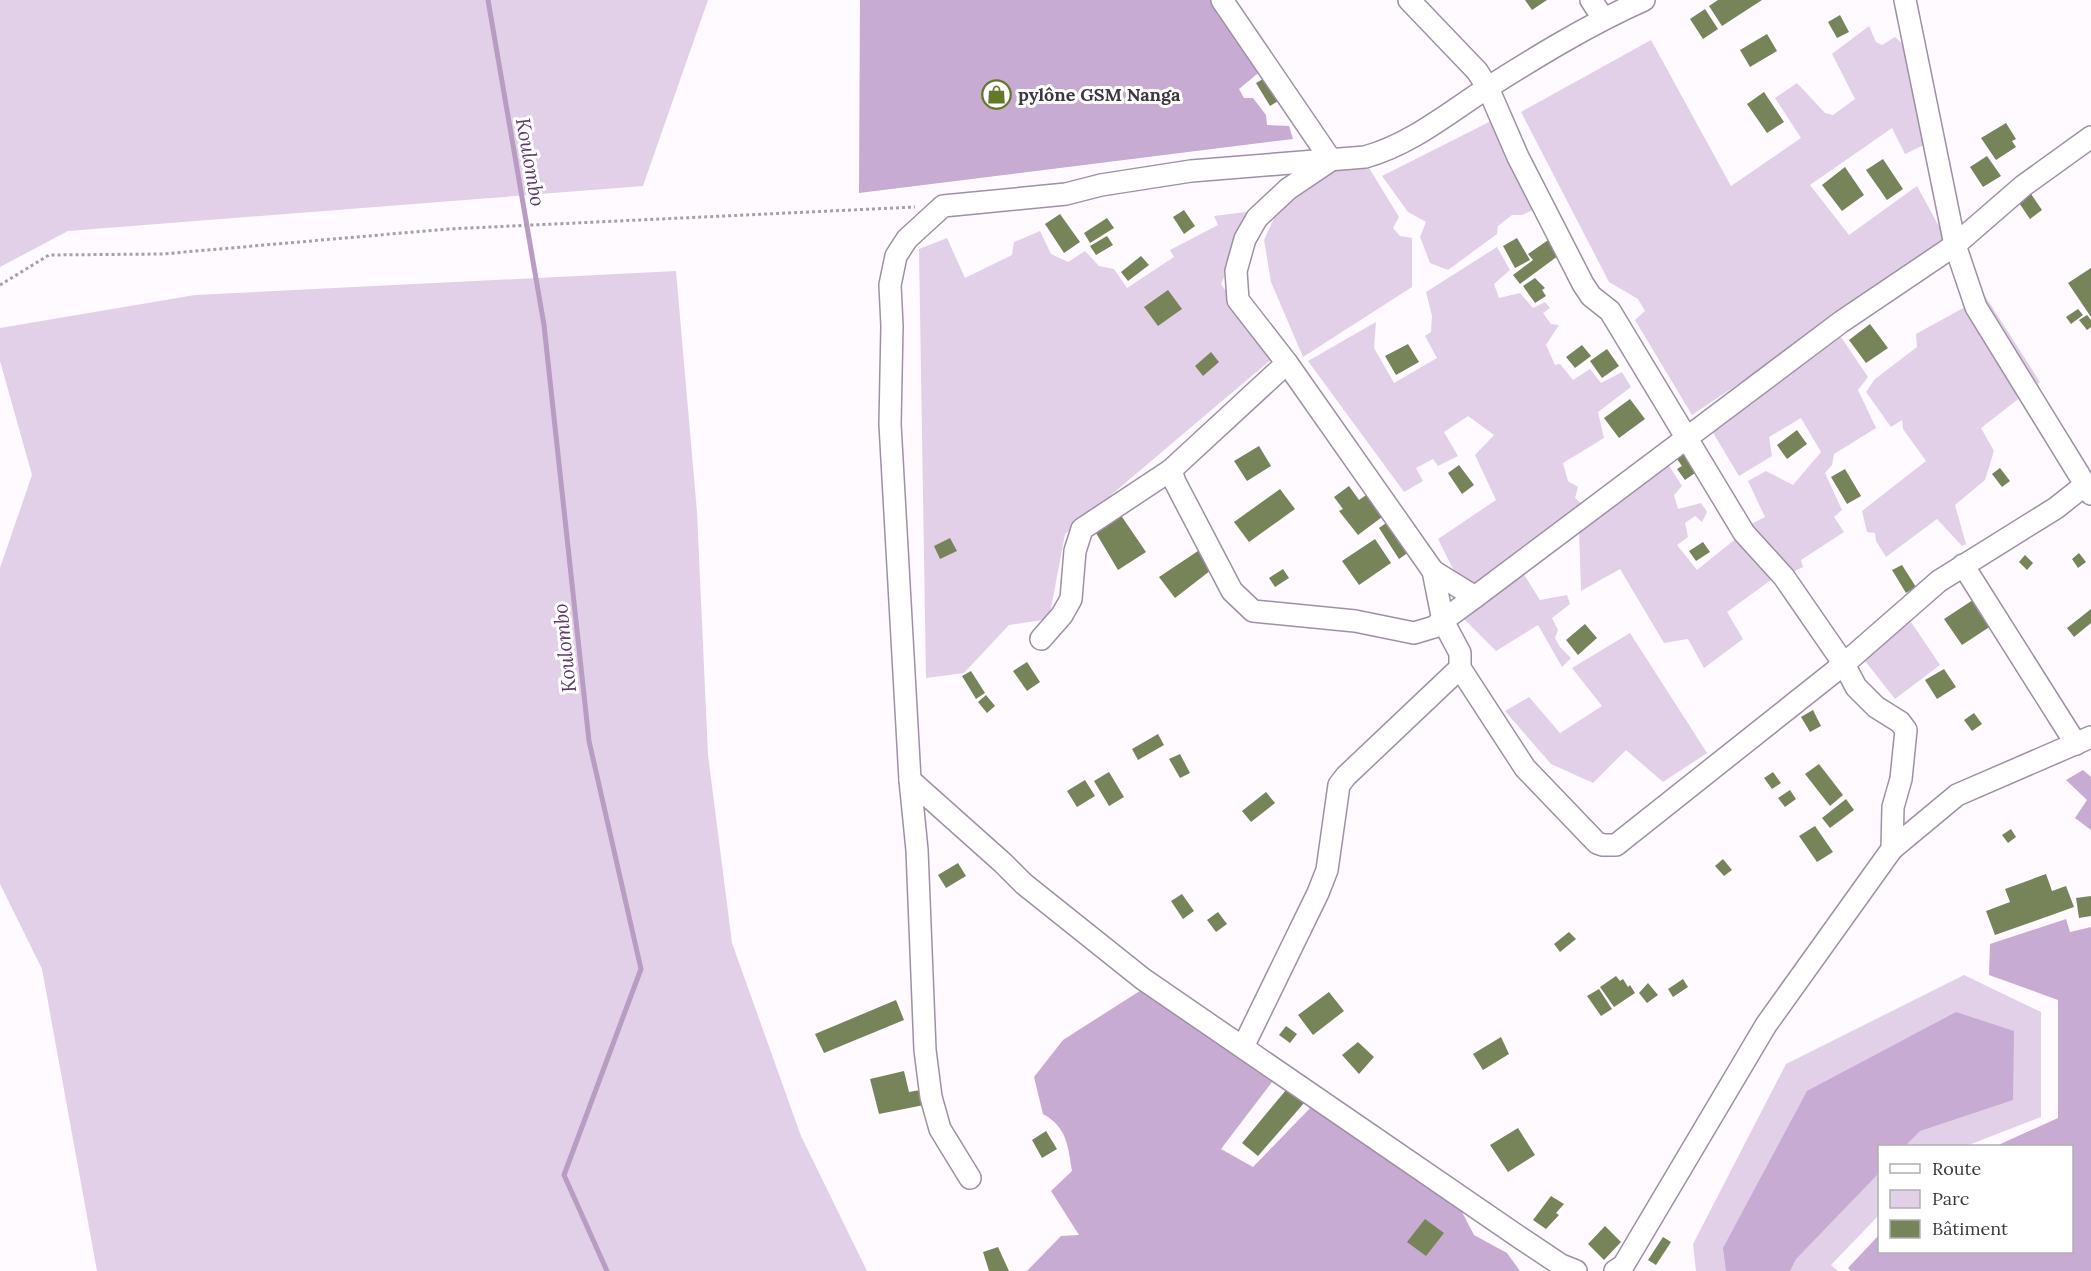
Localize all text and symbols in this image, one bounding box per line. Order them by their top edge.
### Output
shop icon: pylône GSM Nanga [981,78,1013,110]
place label: pylône GSM Nanga [1018,83,1181,106]
water label: Koulombo [511,116,551,208]
water label: Koulombo [547,602,581,694]
legend [1878,1145,2073,1253]
text: Route [1932,1157,1981,1180]
text: Parc [1932,1187,1969,1210]
text: Bâtiment [1932,1217,2008,1240]

